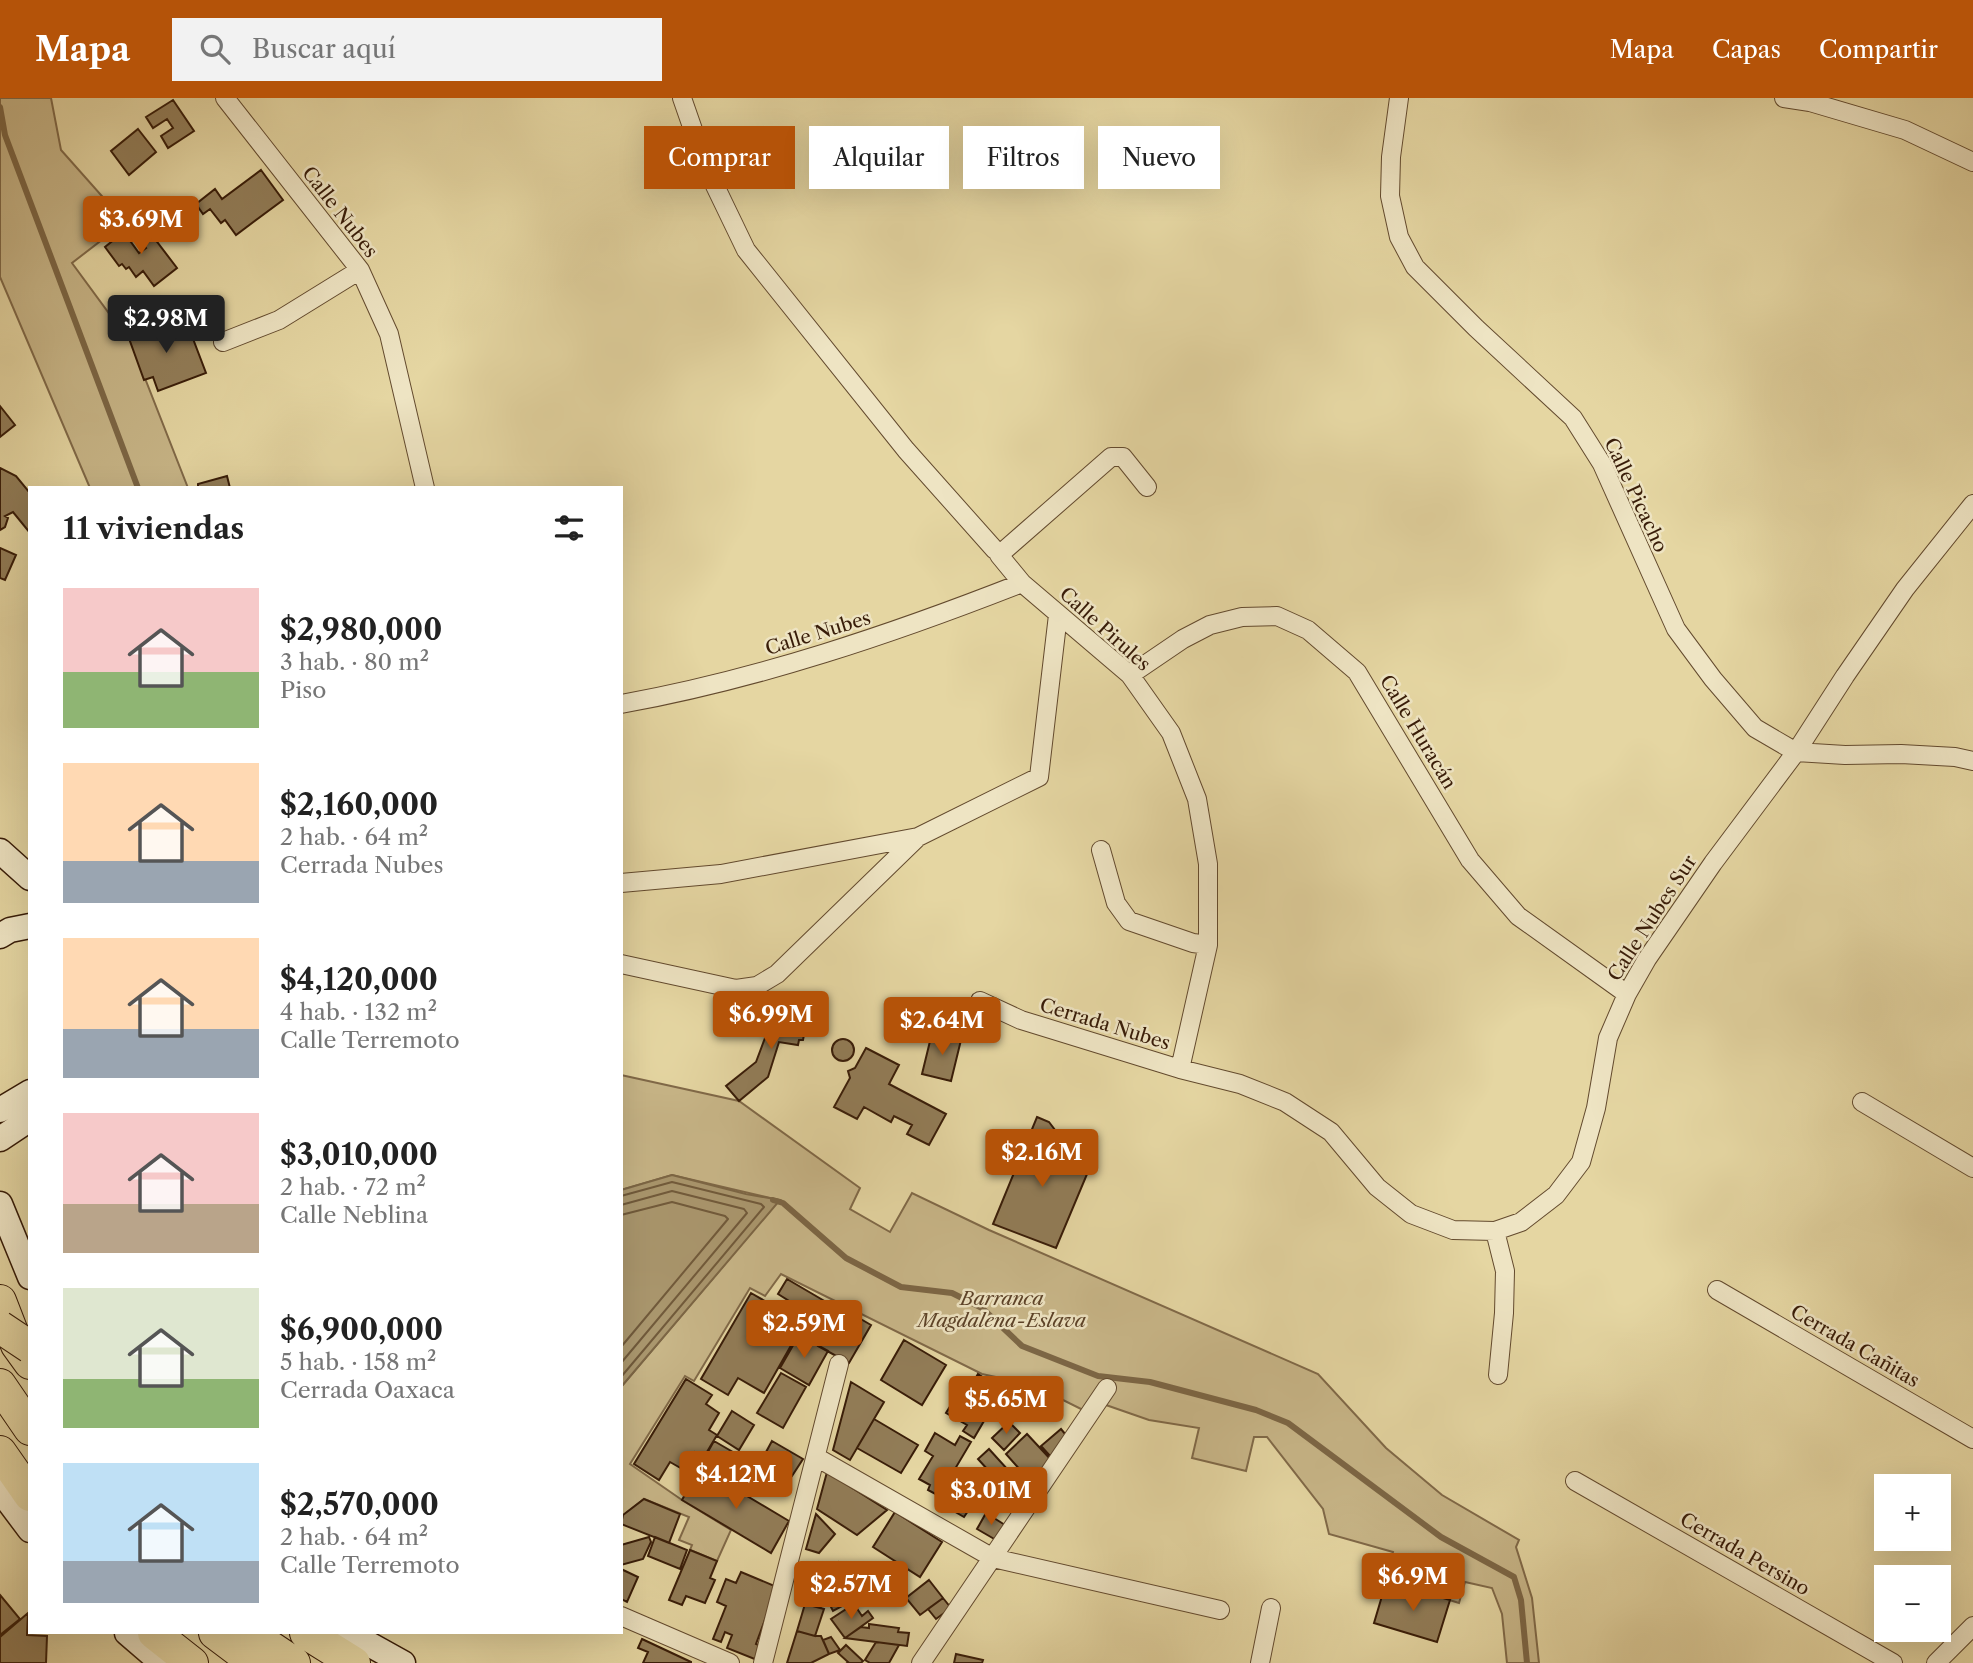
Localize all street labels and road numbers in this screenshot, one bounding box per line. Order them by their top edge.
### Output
street label: Calle Nubes [297,162,383,262]
street label: Calle Picacho [1599,434,1673,556]
street label: Calle Pirules [1055,582,1155,676]
street label: Calle Nubes [763,606,873,660]
street label: Calle Huracán [1375,671,1461,793]
street label: Calle Nubes Sur [1603,851,1701,985]
street label: Cerrada Nubes [1037,993,1173,1055]
street label: Cerrada Cañitas [1787,1300,1923,1392]
street label: Cerrada Persino [1676,1508,1814,1600]

